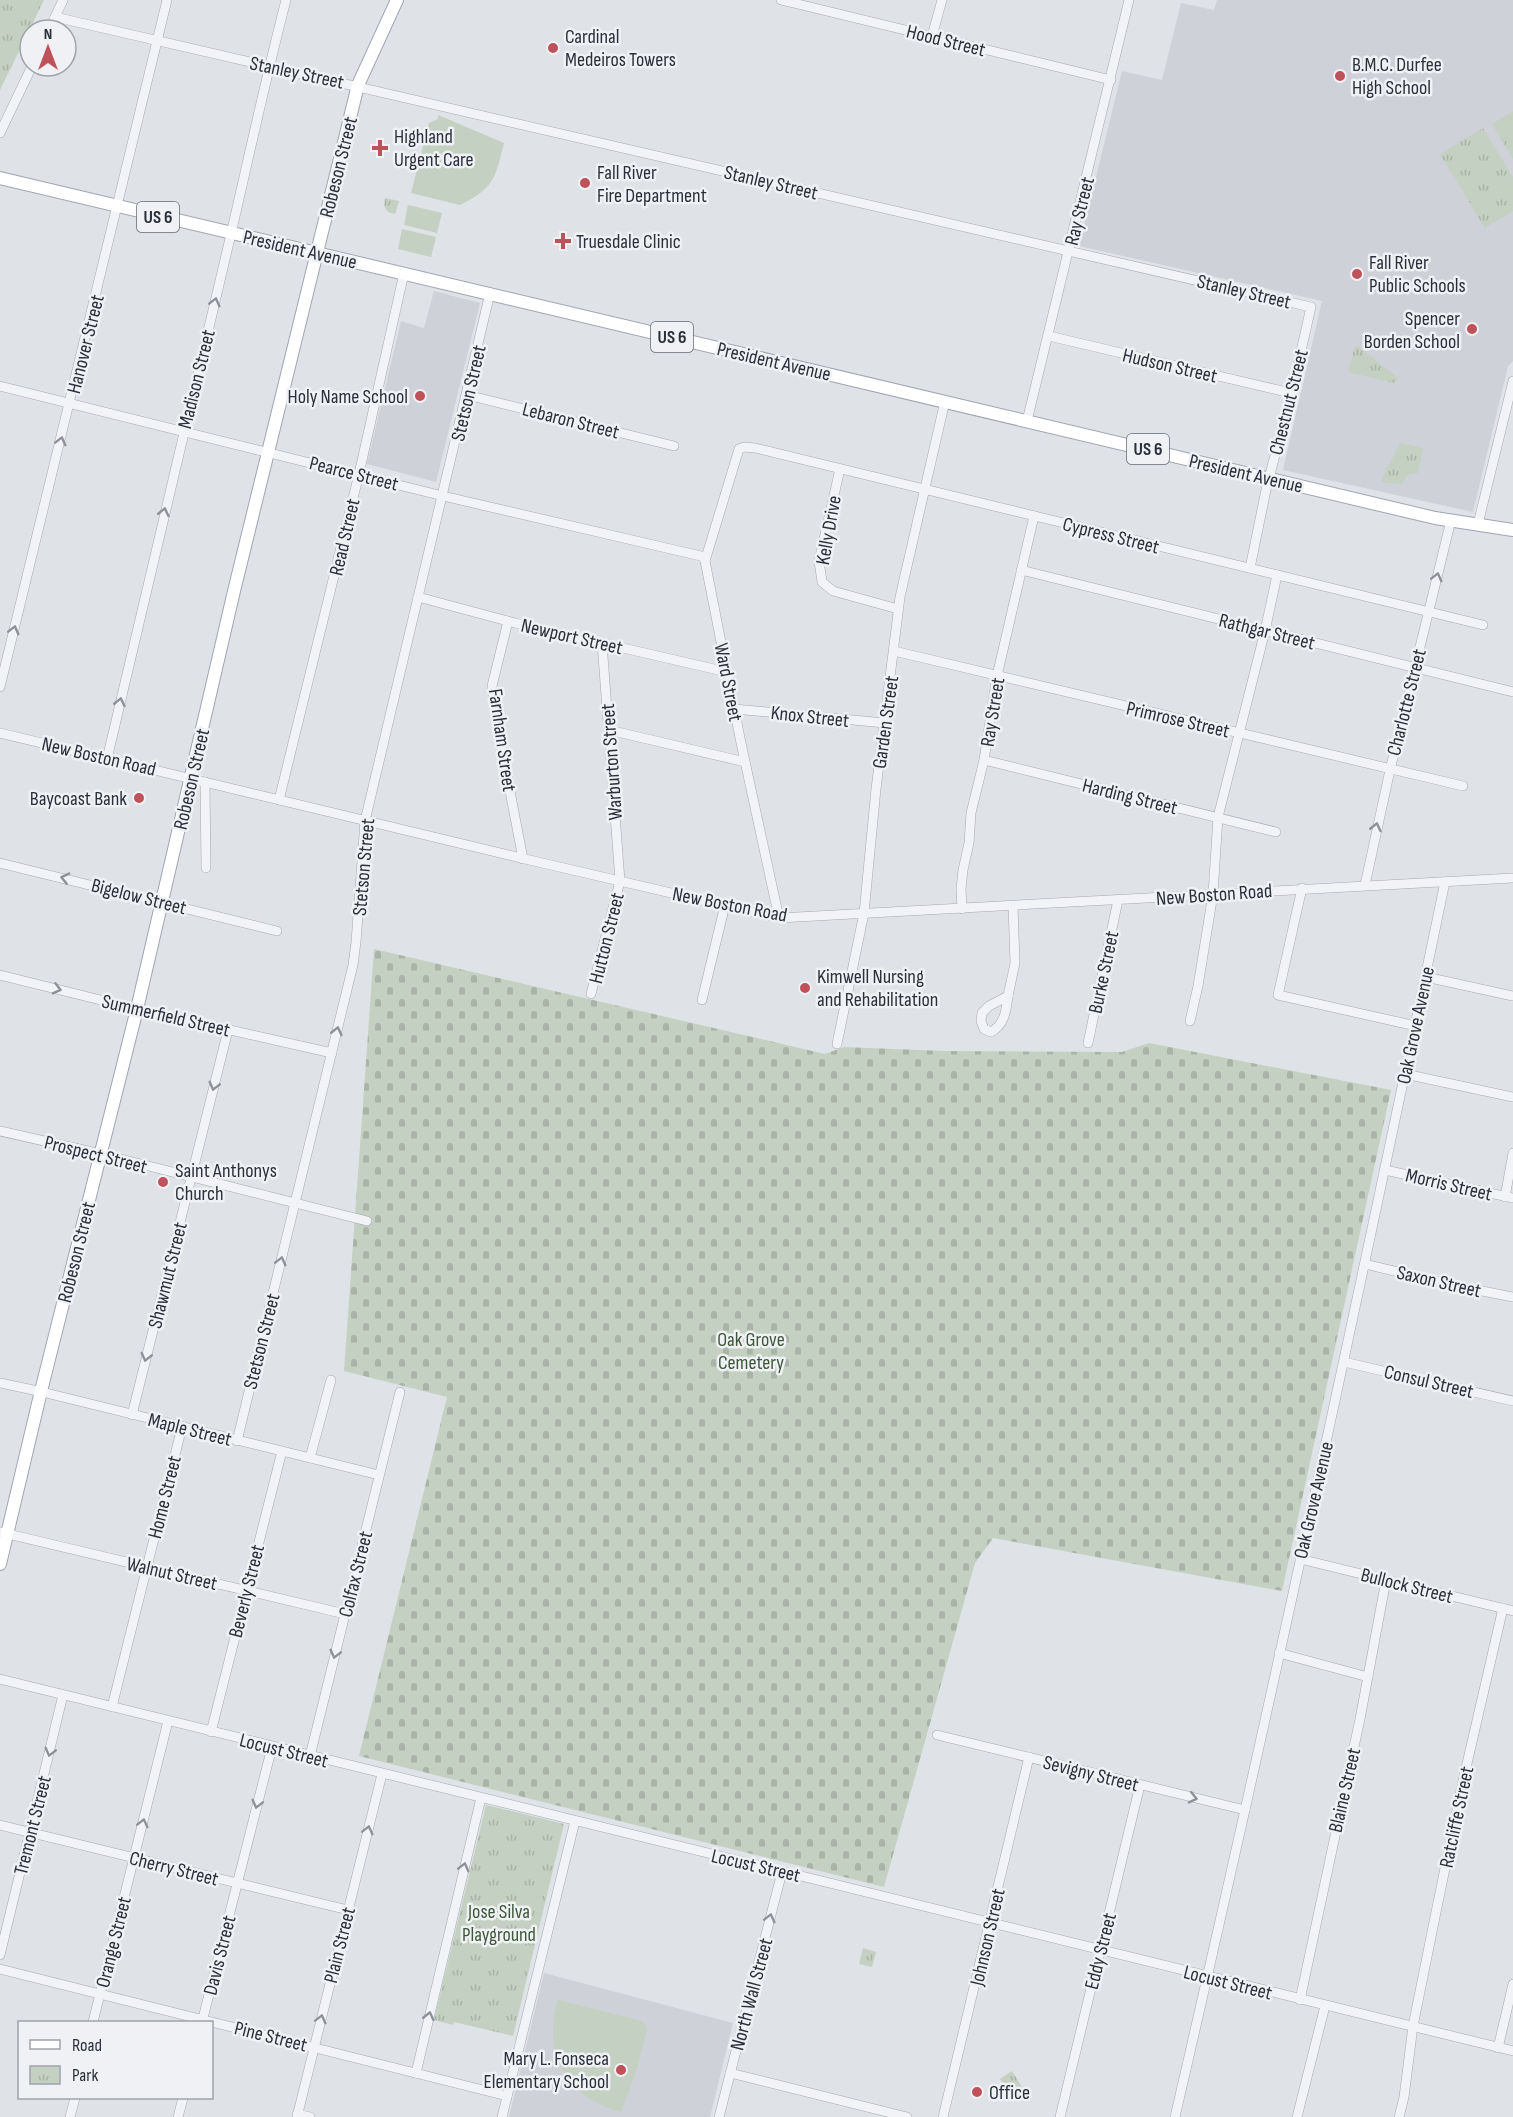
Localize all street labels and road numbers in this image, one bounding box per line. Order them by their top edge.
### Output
street label: Hood Street [904,20,988,62]
street label: Stanley Street [248,51,346,95]
street label: Robeson Street [315,114,363,220]
street label: Stanley Street [722,161,820,205]
street label: Ray Street [1060,175,1100,248]
road number: US 6 [137,202,179,232]
street label: President Avenue [241,225,359,275]
street label: Stanley Street [1195,270,1293,314]
street label: Hanover Street [62,292,110,396]
road number: US 6 [651,322,693,352]
street label: Madison Street [173,327,221,431]
street label: President Avenue [715,337,833,387]
street label: Stetson Street [446,343,492,444]
street label: Hudson Street [1120,343,1219,388]
street label: Chestnut Street [1264,347,1314,458]
street label: Lebaron Street [520,397,622,445]
road number: US 6 [1127,434,1169,464]
street label: President Avenue [1187,449,1305,499]
street label: Pearce Street [307,451,401,497]
street label: Kelly Drive [811,494,847,567]
street label: Read Street [324,496,365,578]
street label: Cypress Street [1060,512,1162,560]
street label: Rathgar Street [1216,608,1317,655]
street label: Newport Street [519,614,625,660]
street label: Ward Street [709,641,747,723]
street label: Charlotte Street [1382,646,1432,758]
street label: Garden Street [868,674,904,770]
street label: Ray Street [976,676,1010,748]
street label: Farnham Street [483,687,521,793]
street label: Primrose Street [1124,696,1232,743]
street label: Knox Street [770,701,850,733]
street label: Warburton Street [596,703,628,821]
street label: Robeson Street [169,726,215,832]
street label: New Boston Road [39,732,158,782]
street label: Harding Street [1080,774,1180,820]
street label: Stetson Street [348,817,380,917]
street label: Bigelow Street [89,874,189,920]
street label: New Boston Road [1155,879,1273,911]
street label: New Boston Road [670,882,789,928]
street label: Hutton Street [584,890,630,986]
street label: Burke Street [1084,929,1124,1016]
street label: Oak Grove Avenue [1392,964,1440,1086]
street label: Summerfield Street [99,990,232,1042]
street label: Prospect Street [42,1131,150,1179]
street label: Morris Street [1403,1163,1494,1207]
street label: Robeson Street [53,1199,101,1305]
street label: Shawmut Street [143,1220,193,1331]
street label: Saxon Street [1394,1261,1483,1303]
street label: Stetson Street [238,1291,285,1392]
street label: Consul Street [1382,1360,1476,1404]
street label: Maple Street [146,1408,234,1452]
street label: Oak Grove Avenue [1289,1439,1339,1561]
street label: Home Street [143,1453,187,1541]
street label: Colfax Street [334,1529,378,1620]
street label: Beverly Street [224,1542,270,1640]
street label: Walnut Street [124,1552,219,1596]
street label: Bullock Street [1358,1563,1455,1609]
street label: Locust Street [237,1728,331,1774]
street label: Blaine Street [1324,1746,1366,1835]
street label: Sevigny Street [1041,1751,1141,1797]
street label: Ratcliffe Street [1435,1764,1479,1870]
street label: Tremont Street [9,1773,57,1877]
street label: Locust Street [709,1844,803,1888]
street label: Cherry Street [127,1846,221,1892]
street label: Johnson Street [965,1886,1011,1989]
street label: Orange Street [91,1894,137,1990]
street label: Plain Street [319,1905,361,1986]
street label: Eddy Street [1080,1911,1122,1992]
street label: Davis Street [198,1913,241,1998]
street label: North Wall Street [725,1935,778,2053]
street label: Locust Street [1181,1960,1275,2006]
street label: Pine Street [232,2016,310,2058]

